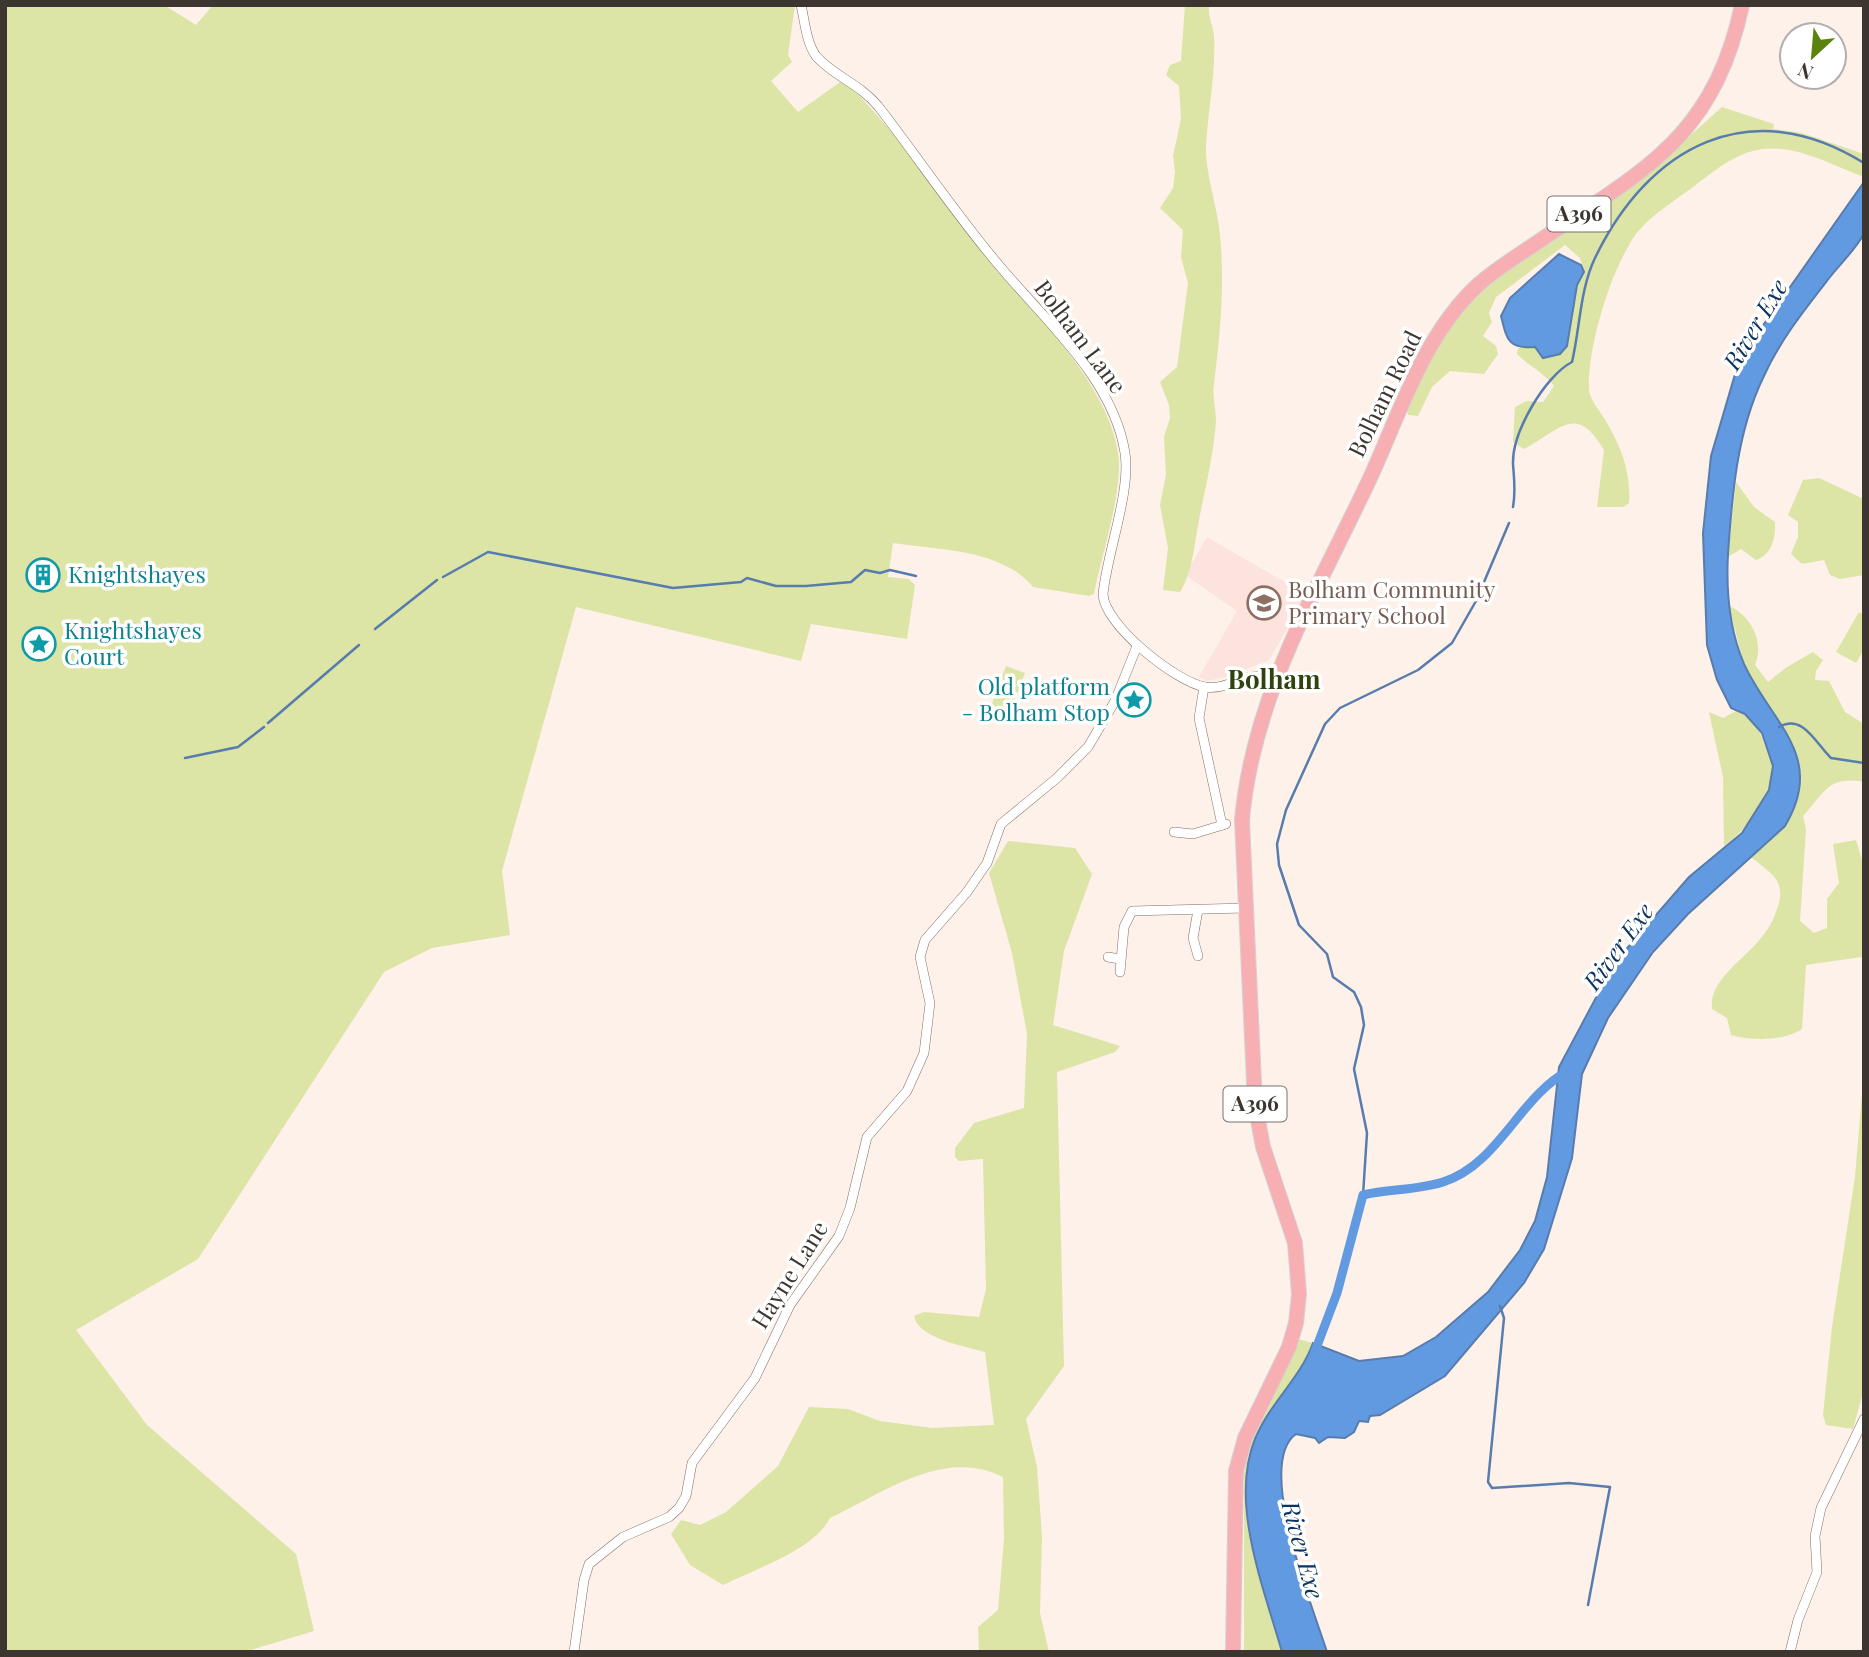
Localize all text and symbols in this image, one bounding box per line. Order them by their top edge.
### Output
north arrow [1778,21,1848,91]
text: N [1793,57,1817,87]
road number: A396 [1548,196,1610,232]
street label: Bolham Lane [1028,273,1134,399]
water label: River Exe [1714,273,1794,376]
street label: Bolham Road [1340,325,1428,462]
building icon: Knightshayes [24,556,62,594]
place label: Knightshayes [68,558,206,589]
place label: Bolham Community Primary School [1288,573,1496,630]
school or university icon: Bolham Community Primary School [1245,584,1283,622]
place label: Knightshayes Court [64,614,202,671]
place icon: Knightshayes Court [20,625,58,663]
district label: Bolham [1228,661,1321,696]
place label: Old platform - Bolham Stop [962,670,1111,727]
place icon: Old platform - Bolham Stop [1115,681,1153,719]
water label: River Exe [1574,896,1660,997]
road number: A396 [1224,1086,1286,1122]
street label: Hayne Lane [743,1214,834,1334]
water label: River Exe [1275,1496,1332,1602]

